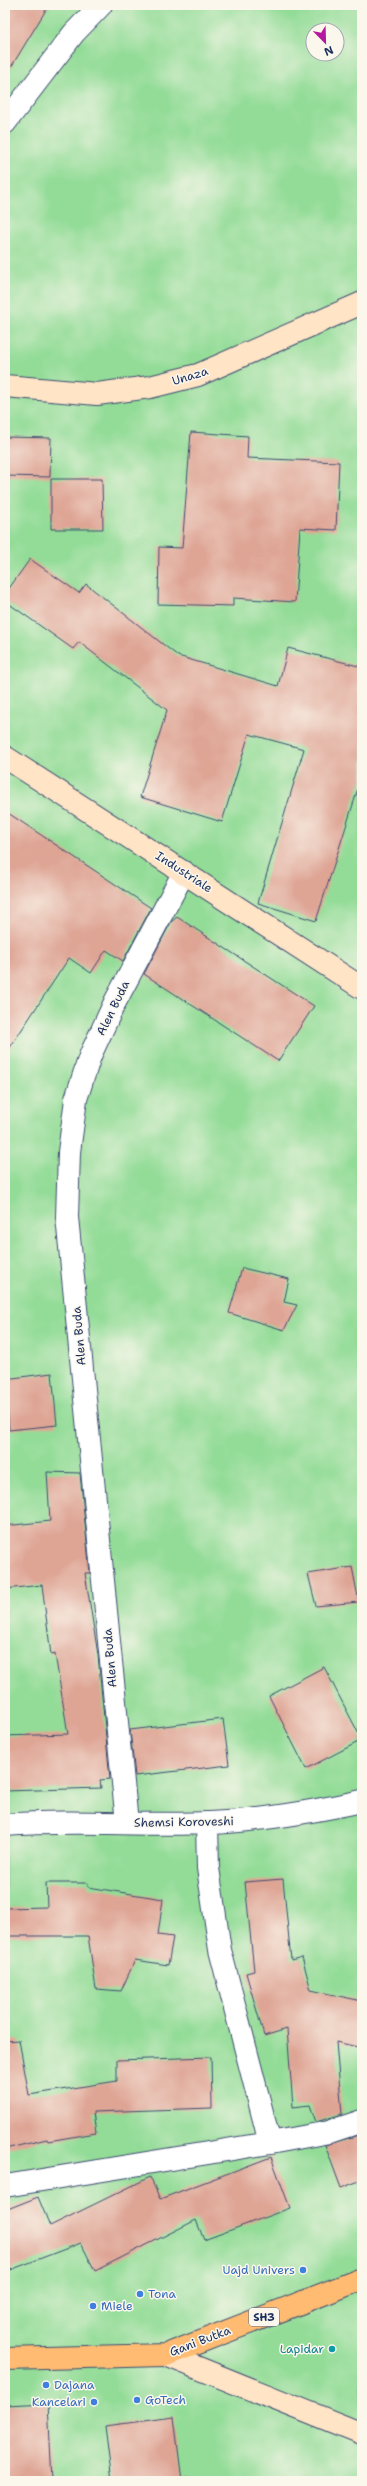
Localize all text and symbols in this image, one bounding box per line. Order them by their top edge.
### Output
north arrow [305,22,345,62]
text: N [322,42,336,59]
street label: Unaza [170,363,211,389]
street label: Industriale [152,848,216,896]
street label: Alen Buda [93,977,133,1038]
street label: Alen Buda [68,1305,90,1366]
street label: Alen Buda [99,1627,121,1688]
street label: Shemsi Koroveshi [134,1813,234,1831]
place label: Uajd Univers [223,2262,295,2278]
marker: Uajd Univers [298,2265,308,2275]
place label: Tona [148,2286,177,2302]
marker: Tona [135,2289,145,2299]
place label: Miele [101,2298,133,2314]
marker: Miele [88,2301,98,2311]
road number: SH3 [249,2308,279,2326]
street label: Gani Butka [167,2322,233,2360]
place label: Lapidar [280,2341,324,2357]
marker: Lapidar [327,2344,337,2354]
place label: Dajana [54,2377,95,2393]
marker: Dajana [41,2380,51,2390]
place label: GoTech [145,2392,186,2408]
place label: Kancelari [32,2394,86,2410]
marker: GoTech [132,2395,142,2405]
marker: Kancelari [89,2397,99,2407]

